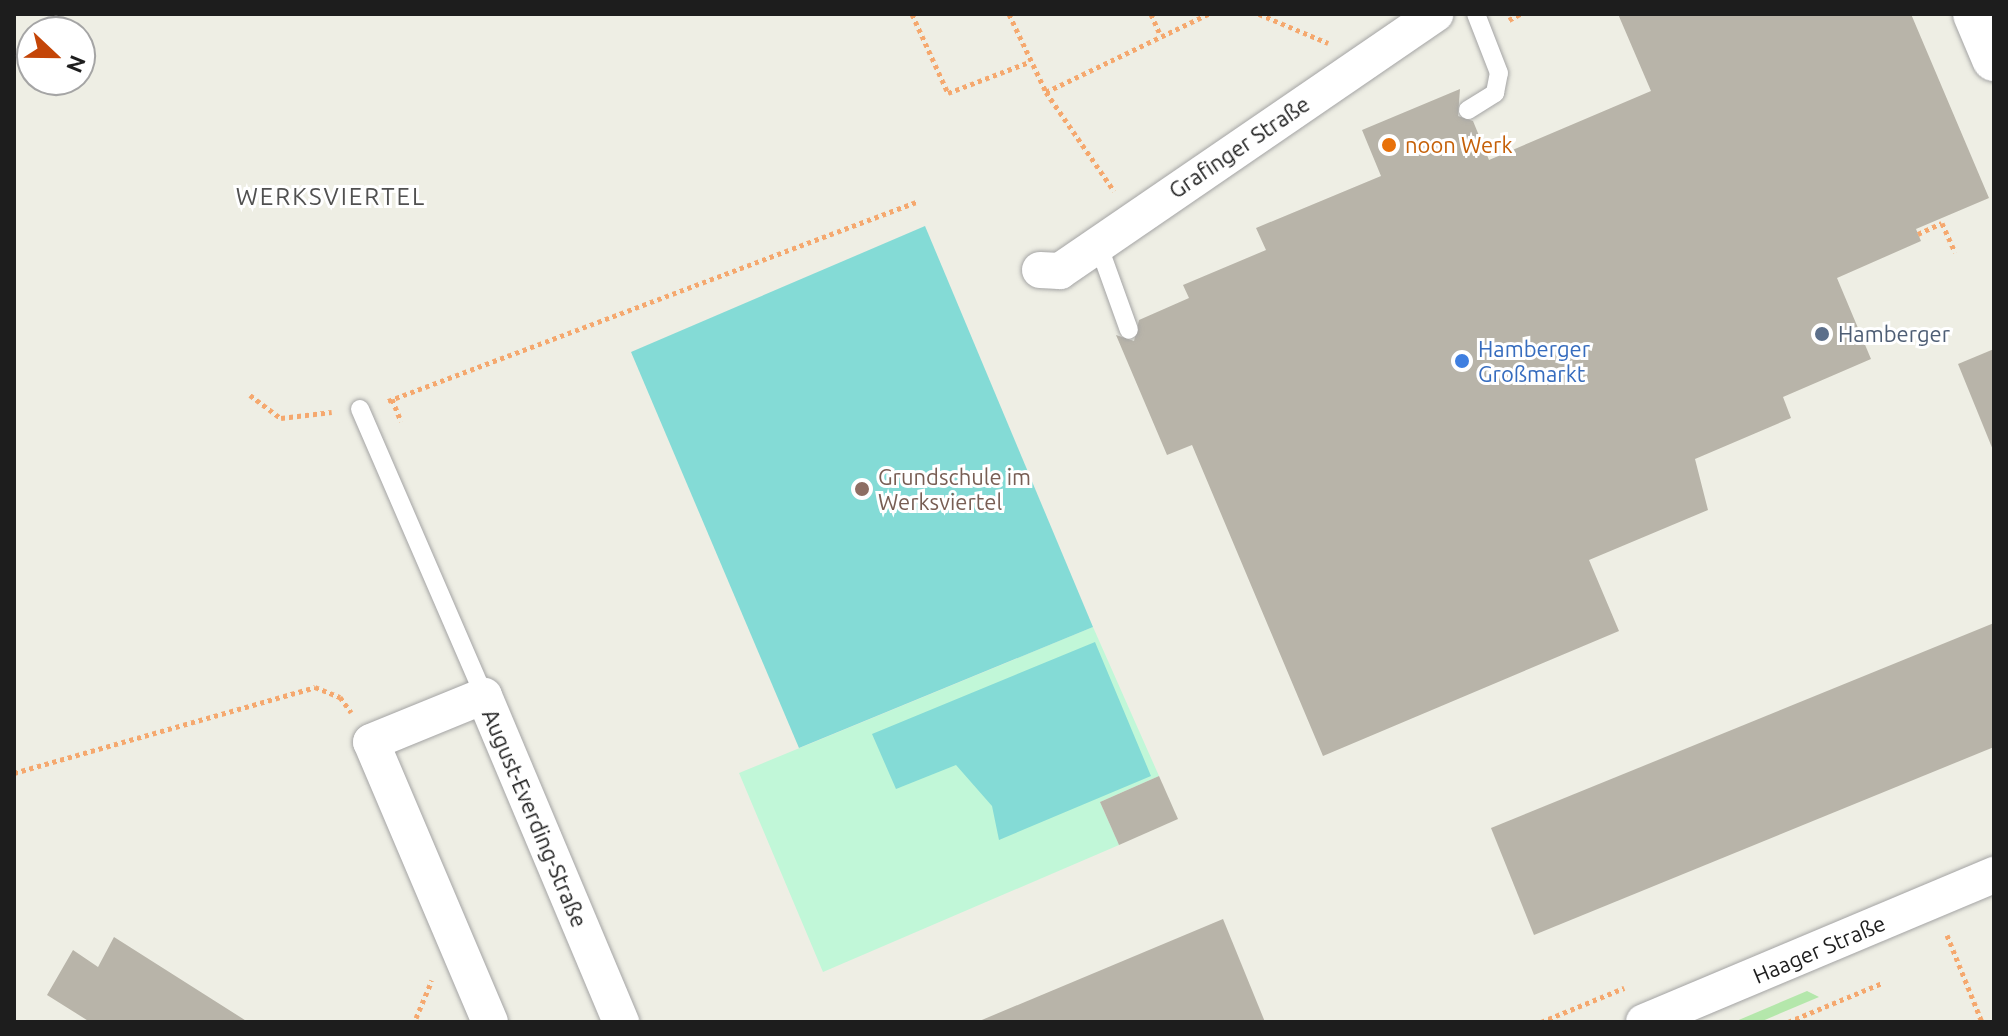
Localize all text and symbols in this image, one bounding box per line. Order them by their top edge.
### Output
north arrow [16,16,96,96]
text: N [62,52,92,77]
street label: Grafinger Straße [1164,90,1314,204]
place label: noon Werk [1405,132,1513,158]
marker: noon Werk [1380,136,1398,154]
district label: WERKSVIERTEL [236,183,426,211]
place label: Hamberger [1838,321,1950,347]
marker: Hamberger [1813,325,1831,343]
place label: Hamberger Großmarkt [1478,335,1590,386]
marker: Hamberger Großmarkt [1453,352,1471,370]
place label: Grundschule im Werksviertel [878,463,1031,514]
marker: Grundschule im Werksviertel [853,480,871,498]
street label: August-Everding-Straße [477,705,593,931]
street label: Haager Straße [1749,909,1889,989]

